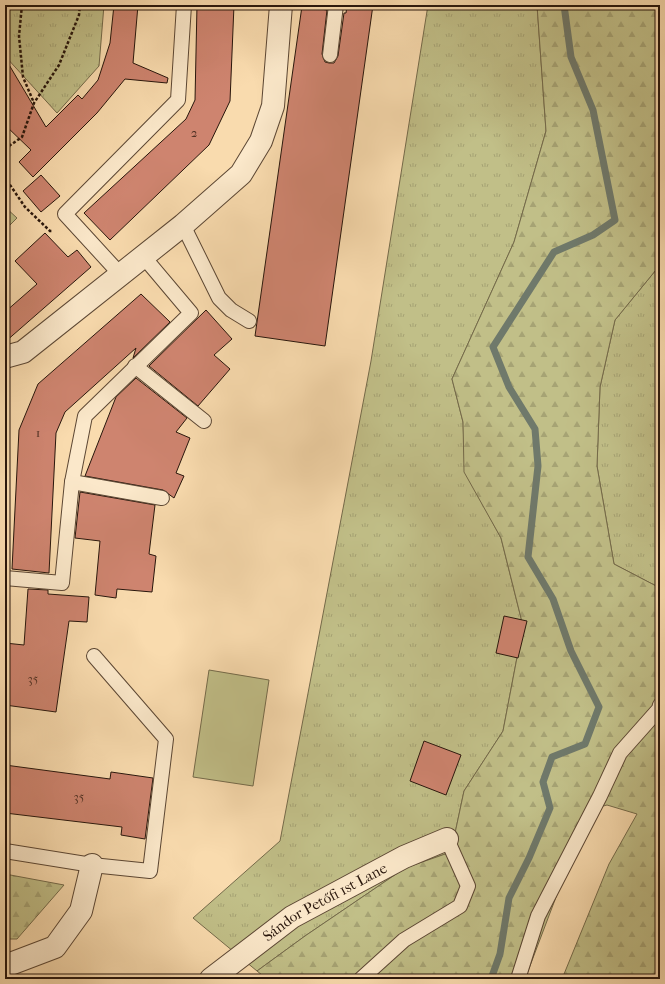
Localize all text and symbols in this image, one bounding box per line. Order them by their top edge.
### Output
house number: 2 [191,125,198,140]
house number: 1 [36,425,40,440]
house number: 35 [28,671,39,686]
house number: 35 [74,789,85,804]
street label: Sándor Petőfi 1st Lane [259,859,391,945]

